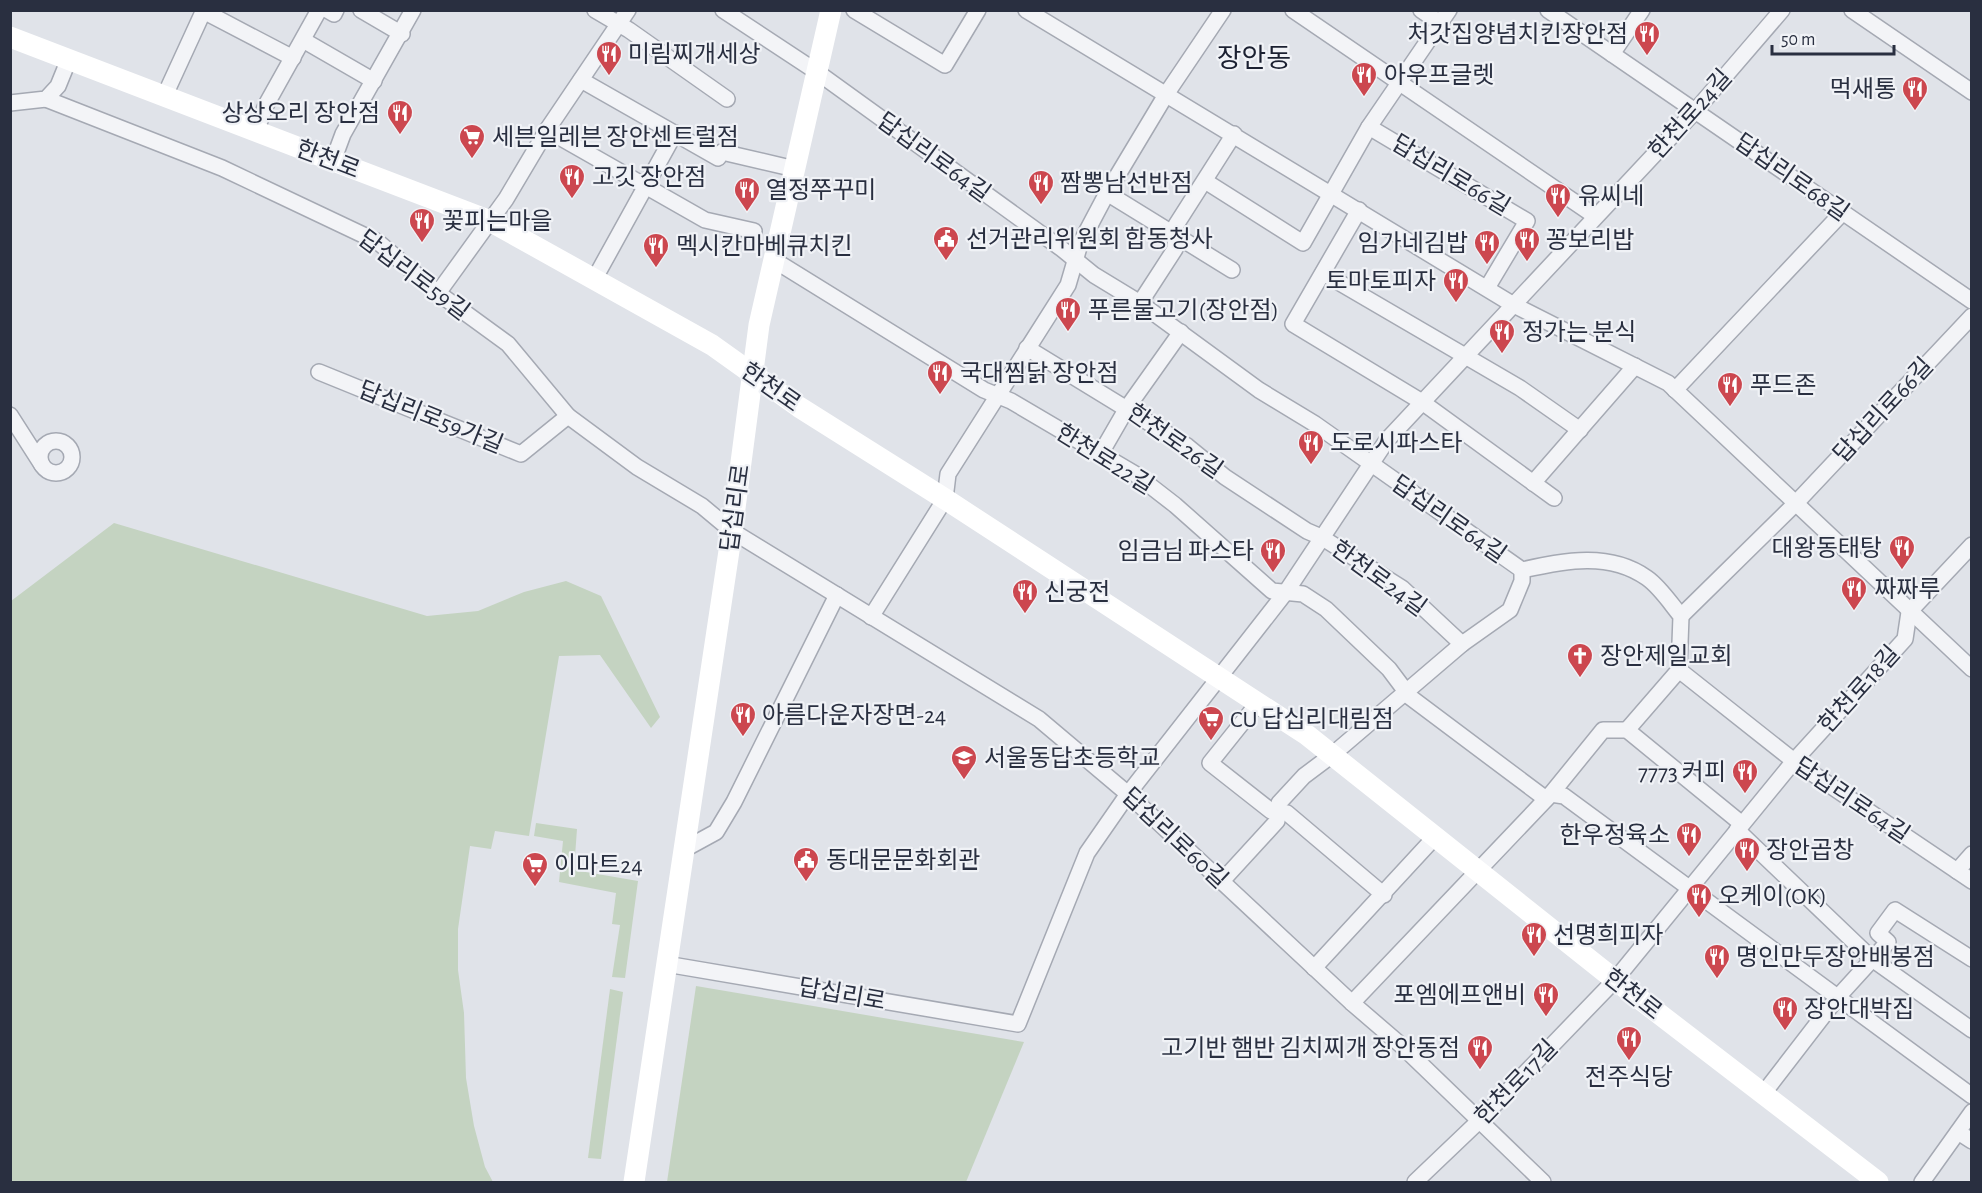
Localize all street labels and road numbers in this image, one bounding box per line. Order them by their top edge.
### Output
street label: 한천로24길 [1644,65,1737,164]
street label: 답십리로64길 [872,108,995,207]
street label: 답십리로68길 [1730,129,1853,226]
street label: 답십리로66길 [1387,130,1514,220]
street label: 한천로 [292,136,363,183]
street label: 답십리로59길 [354,226,474,325]
street label: 답십리로66길 [1829,353,1938,467]
street label: 한천로 [736,358,805,417]
street label: 답십리로59가길 [355,377,507,458]
street label: 한천로26길 [1122,399,1227,483]
street label: 한천로22길 [1051,420,1158,499]
street label: 답십리로 [717,463,754,554]
street label: 답십리로64길 [1387,471,1510,568]
street label: 한천로24길 [1327,536,1431,621]
street label: 한천로18길 [1814,641,1905,738]
street label: 답십리로64길 [1790,753,1914,848]
street label: 답십리로60길 [1117,783,1232,893]
street label: 한천로 [1599,964,1666,1025]
street label: 답십리로 [796,975,888,1014]
street label: 한천로17길 [1470,1035,1562,1129]

